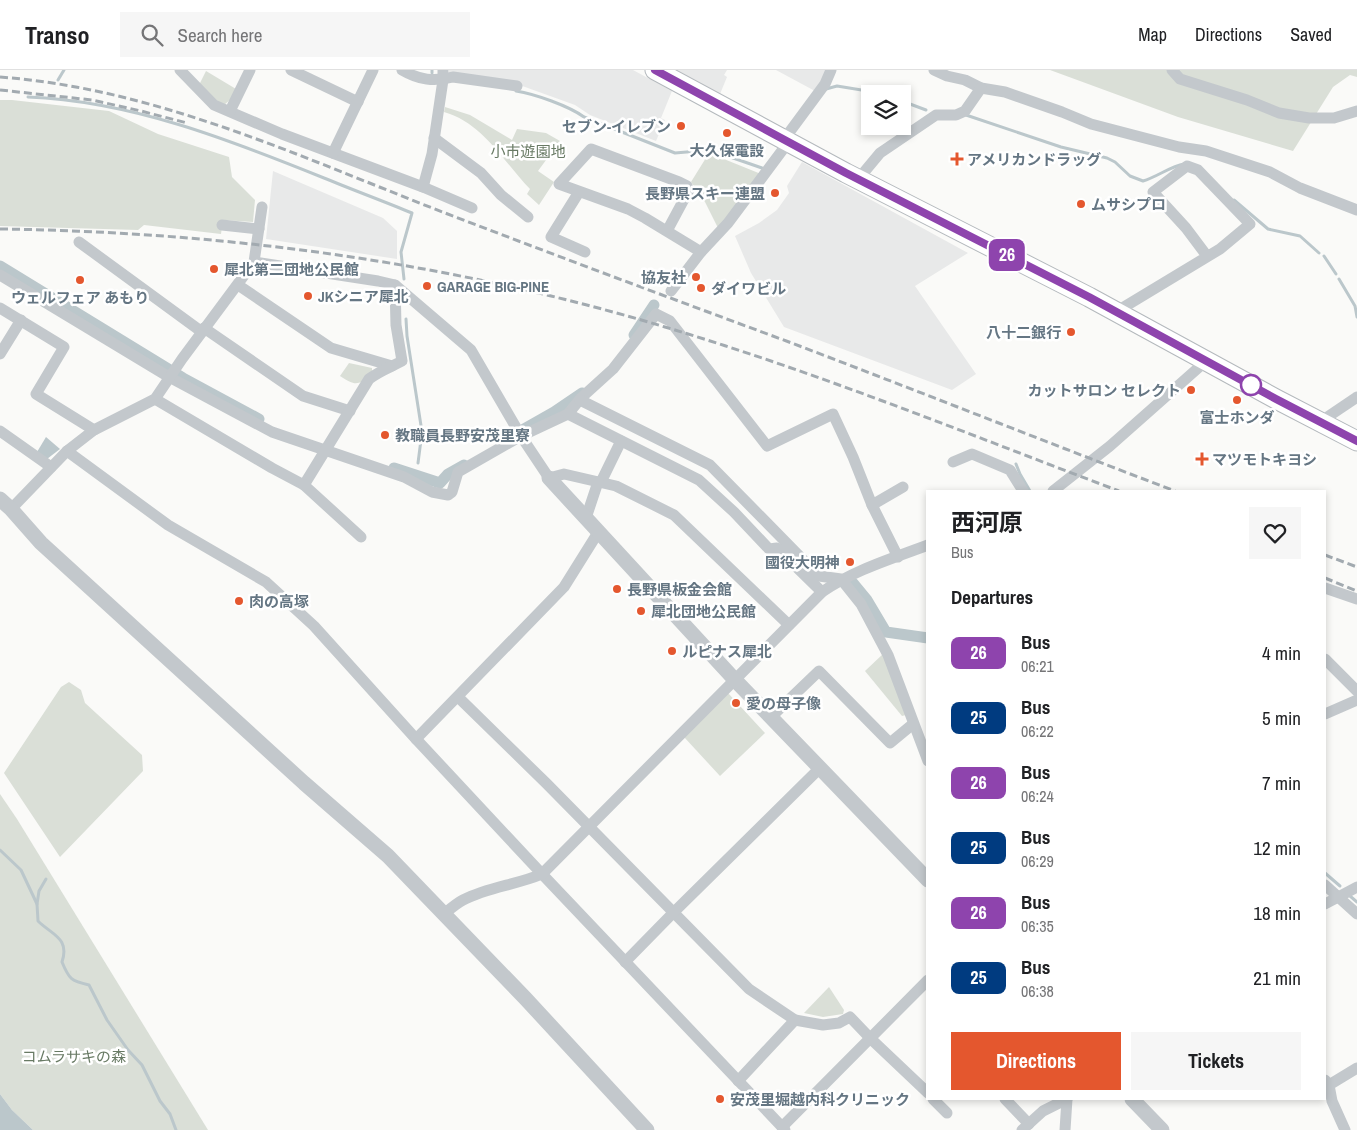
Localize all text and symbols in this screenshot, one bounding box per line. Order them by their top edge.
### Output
search box [120,12,470,57]
text: Transo [25,19,90,51]
icon: search [138,21,166,49]
text: Search here [178,22,262,48]
text: Map [1138,22,1167,47]
text: Directions [1195,22,1262,47]
text: Saved [1290,22,1332,47]
map controls [861,85,911,135]
button: layers [861,85,911,135]
place label: セブン-イレブン [562,116,671,137]
marker: セブン-イレブン [675,120,687,132]
marker: 大久保電設 [721,127,733,139]
place label: 大久保電設 [689,140,765,161]
park label: 小市遊園地 [490,141,566,162]
place label: アメリカンドラッグ [967,149,1101,170]
marker: アメリカンドラッグ [951,153,963,165]
place label: 長野県スキー連盟 [645,183,765,204]
marker: 長野県スキー連盟 [769,187,781,199]
place label: ムサシプロ [1091,194,1166,215]
marker: ムサシプロ [1075,198,1087,210]
line badge: 26 [984,239,1030,271]
text: 26 [999,242,1015,267]
place label: 犀北第二団地公民館 [224,259,359,280]
marker: 犀北第二団地公民館 [208,263,220,275]
place label: 協友社 [641,267,686,288]
marker: 協友社 [690,271,702,283]
marker: ウェルフェア あもり [74,274,86,286]
place label: GARAGE BIG-PINE [437,276,549,297]
place label: ダイワビル [711,278,786,299]
marker: GARAGE BIG-PINE [421,280,433,292]
marker: ダイワビル [695,282,707,294]
place label: JKシニア犀北 [318,286,409,307]
place label: ウェルフェア あもり [11,287,149,308]
marker: JKシニア犀北 [302,290,314,302]
place label: 八十二銀行 [986,322,1061,343]
marker: 八十二銀行 [1065,326,1077,338]
unlabelled marker [1240,374,1262,396]
place label: カットサロン セレクト [1028,380,1181,401]
marker: カットサロン セレクト [1185,384,1197,396]
marker: 富士ホンダ [1231,394,1243,406]
place label: 富士ホンダ [1199,407,1275,428]
place label: 教職員長野安茂里寮 [395,425,530,446]
marker: 教職員長野安茂里寮 [379,429,391,441]
place label: マツモトキヨシ [1212,449,1317,470]
marker: マツモトキヨシ [1196,453,1208,465]
text: 西河原 [951,506,1023,538]
button: heart [1249,507,1301,559]
text: Bus [951,541,974,563]
place label: 國役大明神 [765,552,840,573]
marker: 國役大明神 [844,556,856,568]
place label: 長野県板金会館 [627,579,732,600]
marker: 長野県板金会館 [611,583,623,595]
text: Departures [951,584,1033,610]
place label: 肉の高塚 [249,591,309,612]
marker: 肉の高塚 [233,595,245,607]
place label: 犀北団地公民館 [651,601,756,622]
marker: 犀北団地公民館 [635,605,647,617]
text: Bus [1021,629,1050,655]
text: 26 [970,640,987,665]
text: 4 min [1262,640,1301,666]
place label: ルピナス犀北 [682,641,772,662]
marker: ルピナス犀北 [666,645,678,657]
text: 06:21 [1021,655,1054,677]
place label: 愛の母子像 [746,693,821,714]
text: Bus [1021,694,1050,720]
marker: 愛の母子像 [730,697,742,709]
text: 25 [970,705,987,730]
text: 5 min [1262,705,1301,731]
text: 06:22 [1021,720,1054,742]
text: Bus [1021,759,1050,785]
text: 26 [970,770,987,795]
text: 7 min [1262,770,1301,796]
text: 06:24 [1021,785,1054,807]
text: Bus [1021,824,1050,850]
text: 25 [970,835,987,860]
text: 12 min [1253,835,1301,861]
text: 06:29 [1021,850,1054,872]
text: Bus [1021,889,1050,915]
text: 26 [970,900,987,925]
text: 18 min [1253,900,1301,926]
text: 06:35 [1021,915,1054,937]
text: Bus [1021,954,1050,980]
text: 25 [970,965,987,990]
text: 21 min [1253,965,1301,991]
text: 06:38 [1021,980,1054,1002]
button: Directions [951,1032,1121,1090]
button: Tickets [1131,1032,1301,1090]
park label: コムラサキの森 [22,1046,126,1067]
place label: 安茂里堀越内科クリニック [730,1089,910,1110]
marker: 安茂里堀越内科クリニック [714,1093,726,1105]

